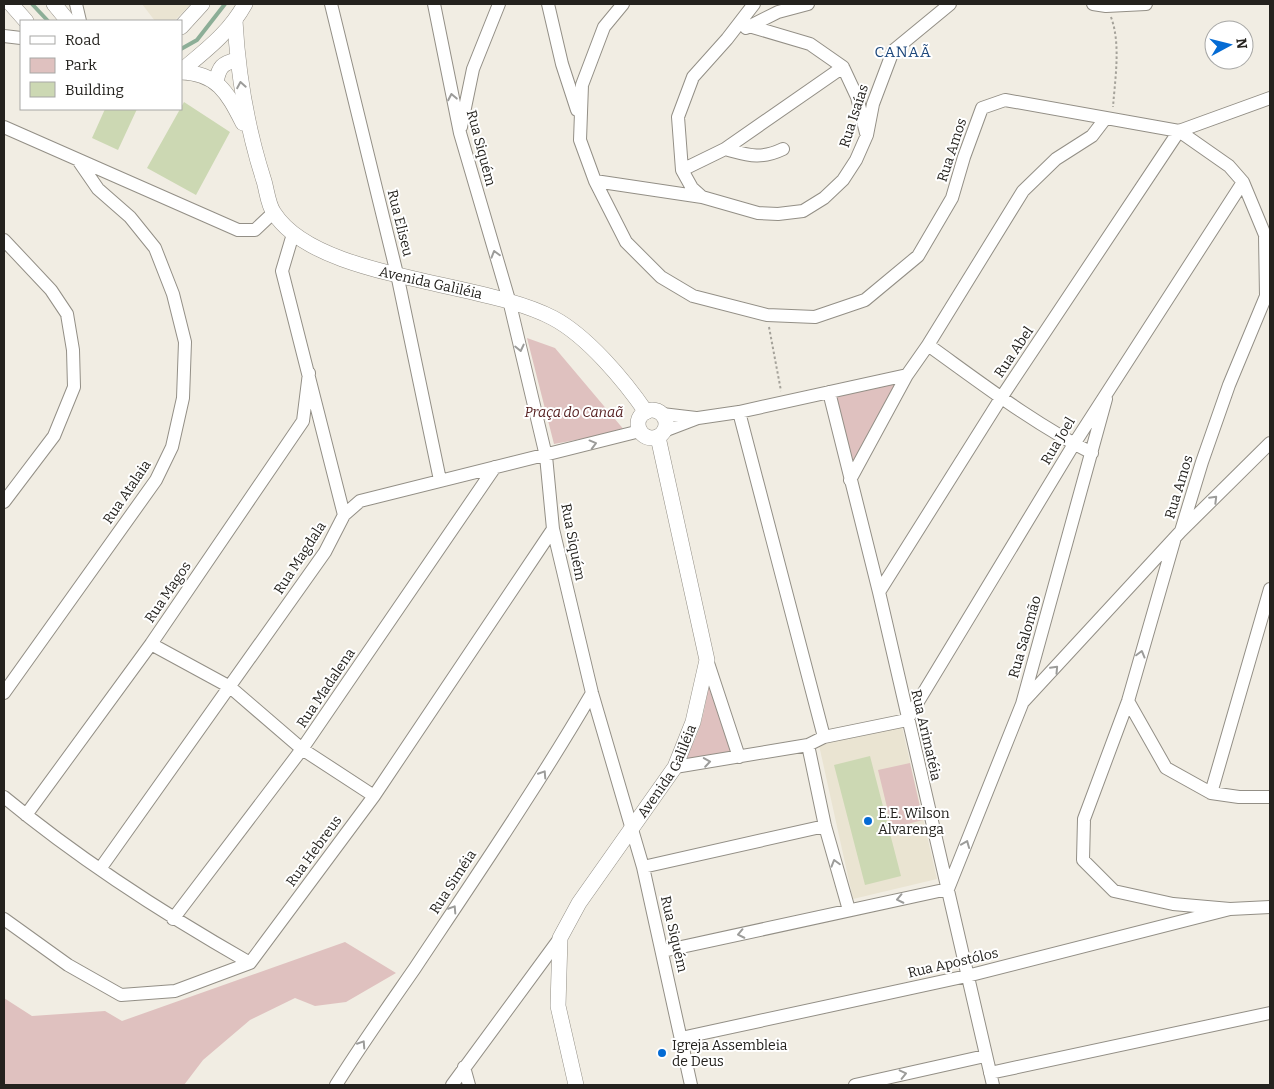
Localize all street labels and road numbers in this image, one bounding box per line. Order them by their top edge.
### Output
street label: Rua Isaías [836,82,872,150]
street label: Rua Siquém [463,108,499,189]
street label: Rua Amos [934,116,970,184]
street label: Rua Eliseu [384,188,417,258]
street label: Avenida Galiléia [377,262,484,303]
street label: Rua Abel [991,323,1037,381]
street label: Rua Joel [1037,414,1079,468]
street label: Rua Amos [1161,453,1197,521]
street label: Rua Atalaia [99,457,155,527]
street label: Rua Siquém [557,502,589,583]
street label: Rua Magdala [270,518,330,597]
street label: Rua Magos [141,558,195,626]
street label: Rua Salomão [1005,594,1045,680]
street label: Rua Madalena [293,645,359,731]
street label: Rua Arimatéia [907,688,945,783]
street label: Avenida Galiléia [633,722,700,821]
street label: Rua Hebreus [283,812,345,890]
street label: Rua Siméia [426,847,480,917]
street label: Rua Siquém [657,894,691,975]
street label: Rua Apostólos [906,944,1000,982]

